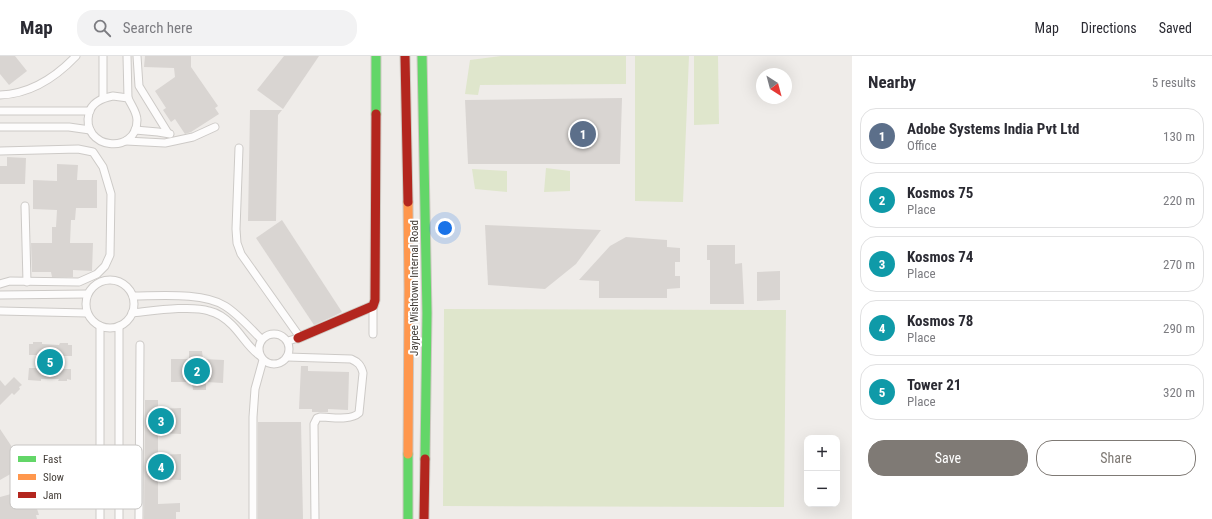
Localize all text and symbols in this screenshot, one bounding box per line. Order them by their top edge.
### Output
search box [77,10,357,46]
text: Map [20,16,53,39]
icon: search [91,17,113,39]
text: Search here [123,19,193,37]
text: Map [1035,20,1059,36]
text: Directions [1081,20,1137,36]
text: Saved [1159,20,1192,36]
north arrow [756,68,792,104]
text: Nearby [868,72,916,92]
text: 5 results [1152,75,1196,90]
pin: 1 [570,119,596,149]
text: Adobe Systems India Pvt Ltd [907,120,1079,138]
text: 1 [879,129,885,144]
text: 130 m [1163,129,1195,144]
text: Office [907,138,937,153]
text: Kosmos 75 [907,184,973,202]
text: 2 [879,193,885,208]
text: 220 m [1163,193,1195,208]
text: Place [907,202,936,217]
your location [435,218,455,238]
street label: Jaypee Wishtown Internal Road [408,220,421,356]
text: Kosmos 74 [907,248,973,266]
text: 3 [879,257,885,272]
text: 270 m [1163,257,1195,272]
text: Place [907,266,936,281]
text: Kosmos 78 [907,312,973,330]
text: 4 [879,321,885,336]
text: 290 m [1163,321,1195,336]
text: Place [907,330,936,345]
pin: 5 [37,347,63,377]
pin: 2 [184,356,210,386]
text: Tower 21 [907,376,961,394]
text: 5 [879,385,885,400]
text: 320 m [1163,385,1195,400]
text: Place [907,394,936,409]
pin: 3 [148,406,174,436]
map controls [804,435,840,507]
button: + [804,435,840,471]
button: Save [868,440,1028,476]
button: Share [1036,440,1196,476]
legend [10,445,142,509]
pin: 4 [148,452,174,482]
text: Fast [43,453,62,466]
text: Slow [43,471,64,484]
button: − [804,471,840,507]
text: Jam [43,489,62,502]

